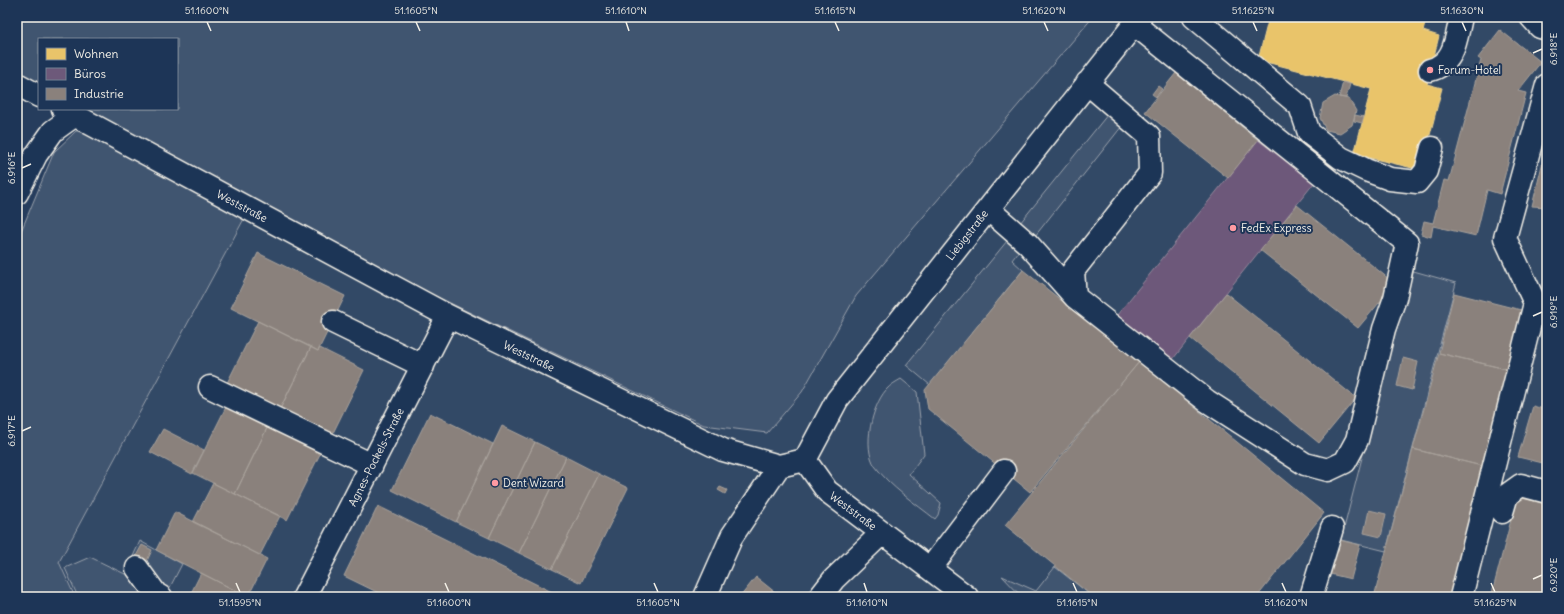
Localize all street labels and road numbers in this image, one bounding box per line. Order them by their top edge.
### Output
street label: Weststraße [214,187,270,225]
street label: Liebigstraße [943,207,991,263]
street label: Weststraße [501,338,557,374]
street label: Agnes-Pockels-Straße [345,405,407,509]
street label: Weststraße [827,489,879,533]

